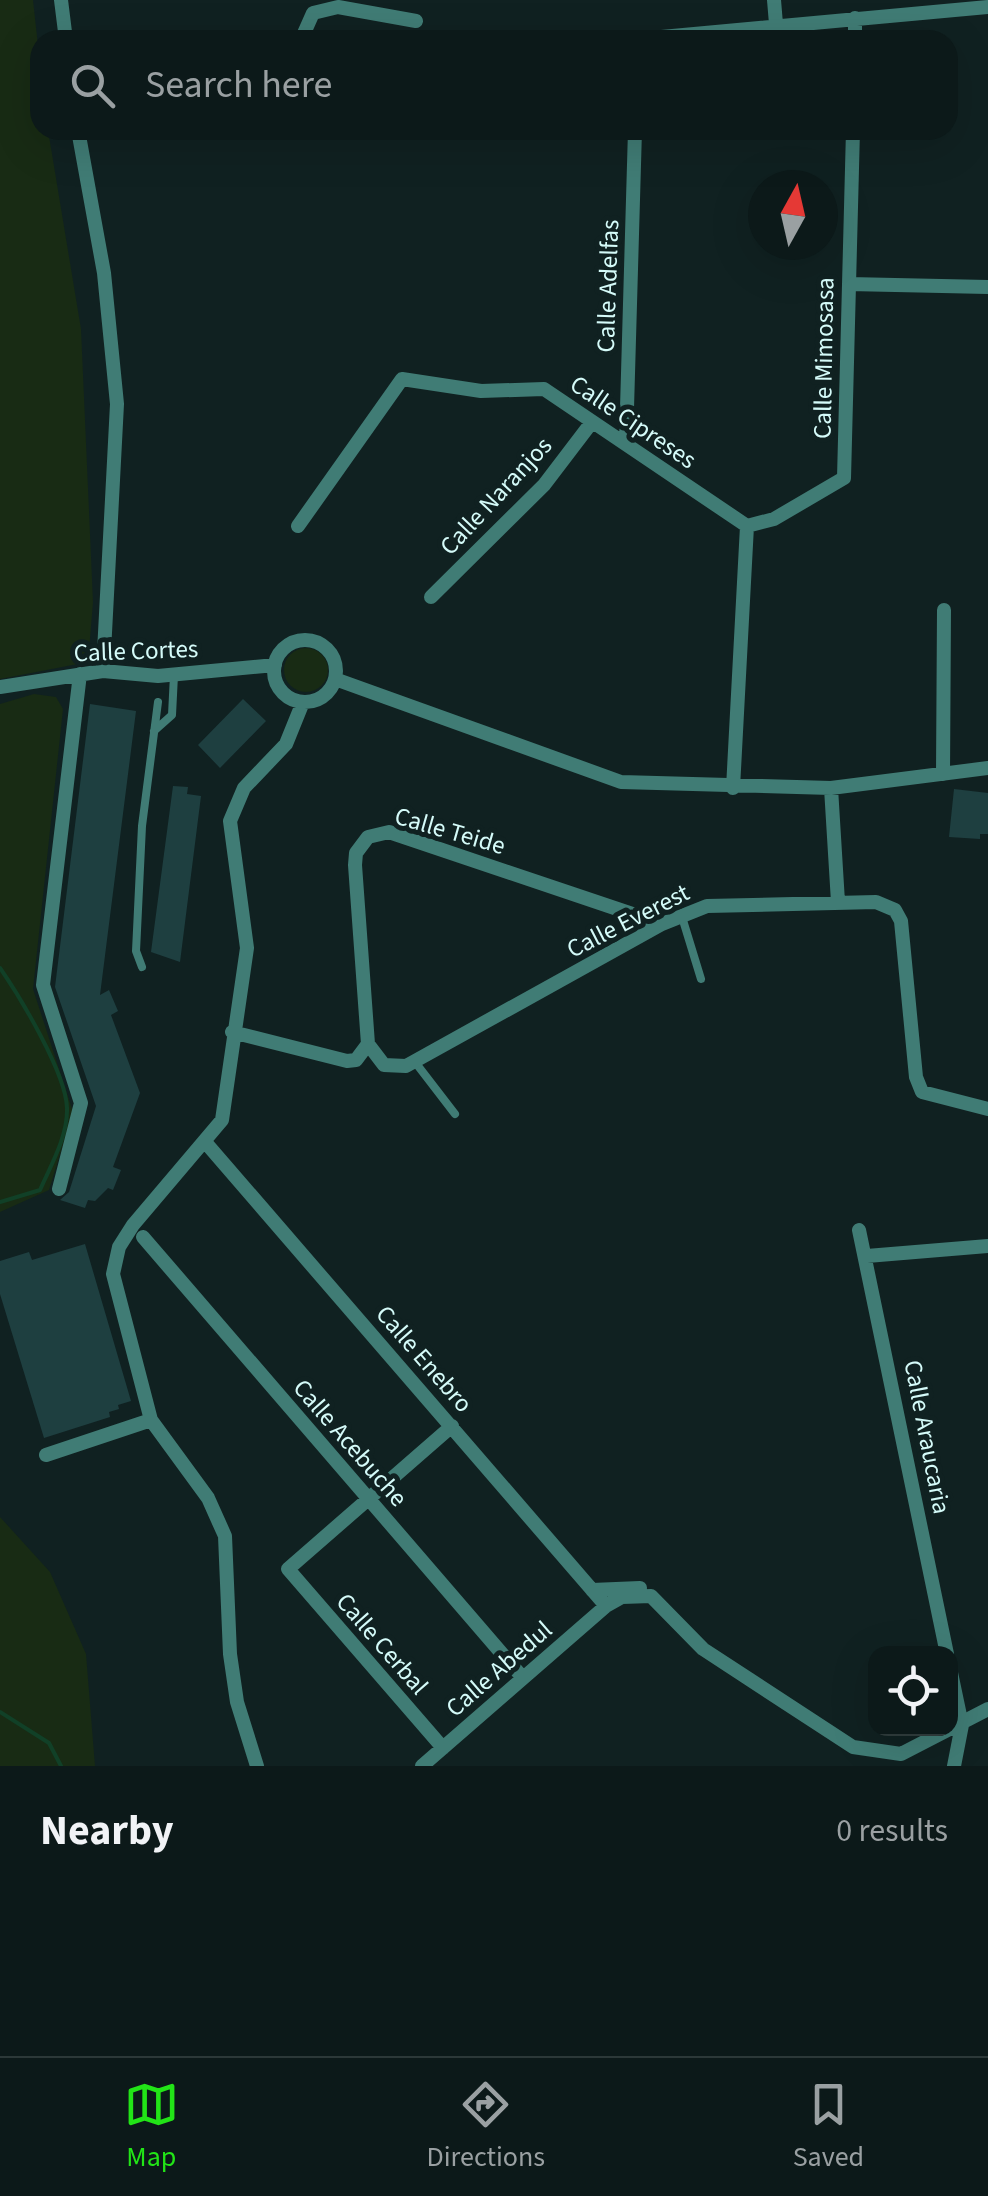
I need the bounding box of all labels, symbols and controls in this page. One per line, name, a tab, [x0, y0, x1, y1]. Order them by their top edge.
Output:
search box	[30, 30, 958, 140]
icon: search	[65, 58, 120, 113]
text: Search here	[145, 58, 332, 112]
north arrow	[748, 170, 838, 260]
street label: Calle Adelfas	[588, 219, 628, 353]
street label: Calle Mimosasa	[805, 277, 843, 439]
street label: Calle Cipreses	[563, 366, 703, 478]
street label: Calle Naranjos	[432, 429, 560, 563]
street label: Calle Cortes	[73, 631, 199, 671]
street label: Calle Teide	[390, 798, 510, 864]
street label: Calle Everest	[560, 874, 696, 967]
street label: Calle Enebro	[367, 1297, 481, 1421]
street label: Calle Araucaria	[894, 1357, 960, 1517]
street label: Calle Acebuche	[284, 1371, 416, 1515]
street label: Calle Cerbal	[327, 1585, 437, 1703]
street label: Calle Abedul	[438, 1613, 560, 1725]
map controls	[868, 1646, 958, 1736]
button: locate	[868, 1646, 958, 1736]
text: Nearby	[40, 1801, 174, 1861]
text: 0 results	[836, 1808, 948, 1854]
tab: Map	[124, 2077, 179, 2177]
tab: Directions	[427, 2077, 545, 2177]
tab: Saved	[793, 2077, 864, 2177]

